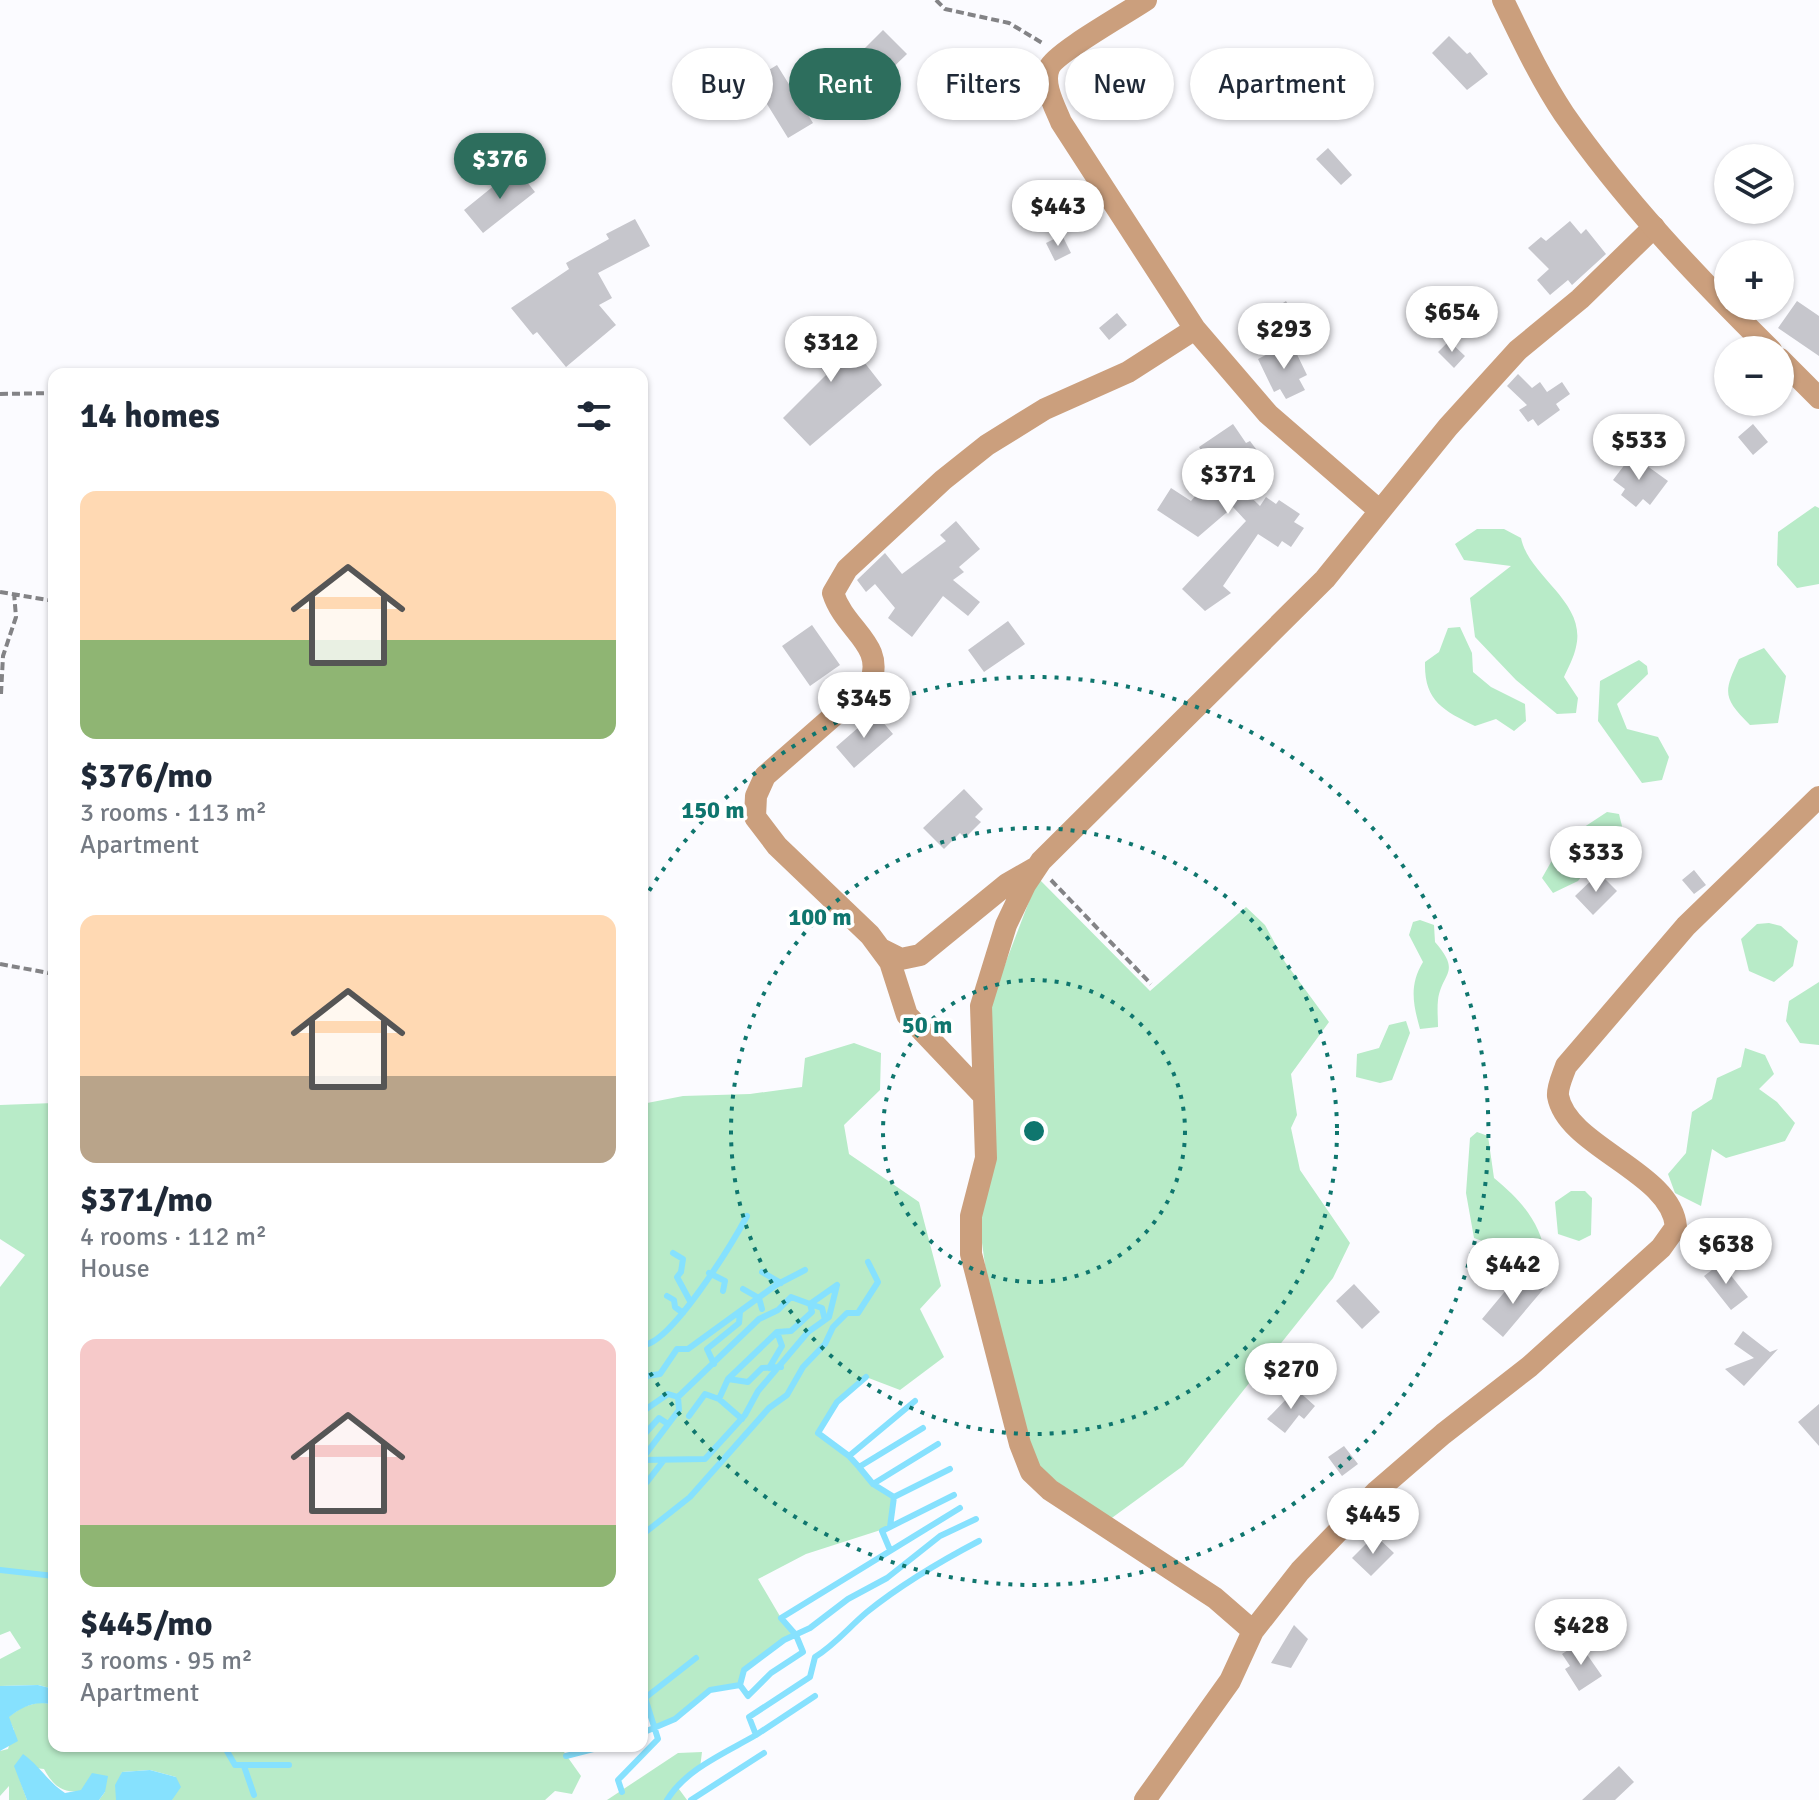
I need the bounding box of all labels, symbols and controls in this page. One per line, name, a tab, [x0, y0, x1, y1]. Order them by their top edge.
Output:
chip: Buy	[672, 48, 773, 120]
chip: Rent	[789, 48, 901, 120]
chip: Filters	[917, 48, 1049, 120]
chip: New	[1065, 48, 1174, 120]
chip: Apartment	[1190, 48, 1374, 120]
pin: $376	[453, 133, 547, 201]
text: $376	[472, 143, 528, 175]
map controls	[1714, 144, 1794, 416]
button: layers	[1714, 144, 1794, 224]
pin: $443	[1011, 180, 1105, 248]
text: $443	[1030, 190, 1086, 222]
button: +	[1714, 240, 1794, 320]
pin: $654	[1405, 286, 1499, 354]
text: $654	[1424, 296, 1480, 328]
pin: $293	[1237, 303, 1331, 371]
text: $293	[1256, 313, 1312, 345]
pin: $312	[784, 316, 878, 384]
text: $312	[803, 326, 859, 358]
button: −	[1714, 336, 1794, 416]
icon: filters	[572, 394, 616, 438]
text: 14 homes	[80, 395, 220, 437]
pin: $533	[1592, 414, 1686, 482]
text: $533	[1611, 424, 1667, 456]
pin: $371	[1181, 448, 1275, 516]
text: $371	[1200, 458, 1256, 490]
icon: home	[276, 543, 420, 687]
pin: $345	[817, 672, 911, 740]
text: $345	[836, 682, 892, 714]
text: $376/mo	[80, 755, 213, 797]
text: 150 m	[681, 795, 745, 825]
text: 3 rooms · 113 m²	[80, 797, 267, 829]
pin: $333	[1549, 826, 1643, 894]
text: Apartment	[80, 829, 199, 861]
text: $333	[1568, 836, 1624, 868]
text: 100 m	[788, 902, 852, 932]
icon: home	[276, 967, 420, 1111]
text: 50 m	[902, 1010, 952, 1040]
centre of rings	[1020, 1117, 1048, 1145]
text: $371/mo	[80, 1179, 213, 1221]
pin: $638	[1679, 1218, 1773, 1286]
text: 4 rooms · 112 m²	[80, 1221, 267, 1253]
text: $638	[1698, 1228, 1754, 1260]
pin: $442	[1466, 1238, 1560, 1306]
text: $442	[1485, 1248, 1541, 1280]
text: House	[80, 1253, 150, 1285]
pin: $270	[1244, 1343, 1338, 1411]
text: $270	[1263, 1353, 1319, 1385]
icon: home	[276, 1391, 420, 1535]
pin: $445	[1326, 1488, 1420, 1556]
text: $445	[1345, 1498, 1401, 1530]
pin: $428	[1534, 1599, 1628, 1667]
text: $445/mo	[80, 1603, 213, 1645]
text: $428	[1553, 1609, 1609, 1641]
text: 3 rooms · 95 m²	[80, 1645, 253, 1677]
text: Apartment	[80, 1677, 199, 1709]

